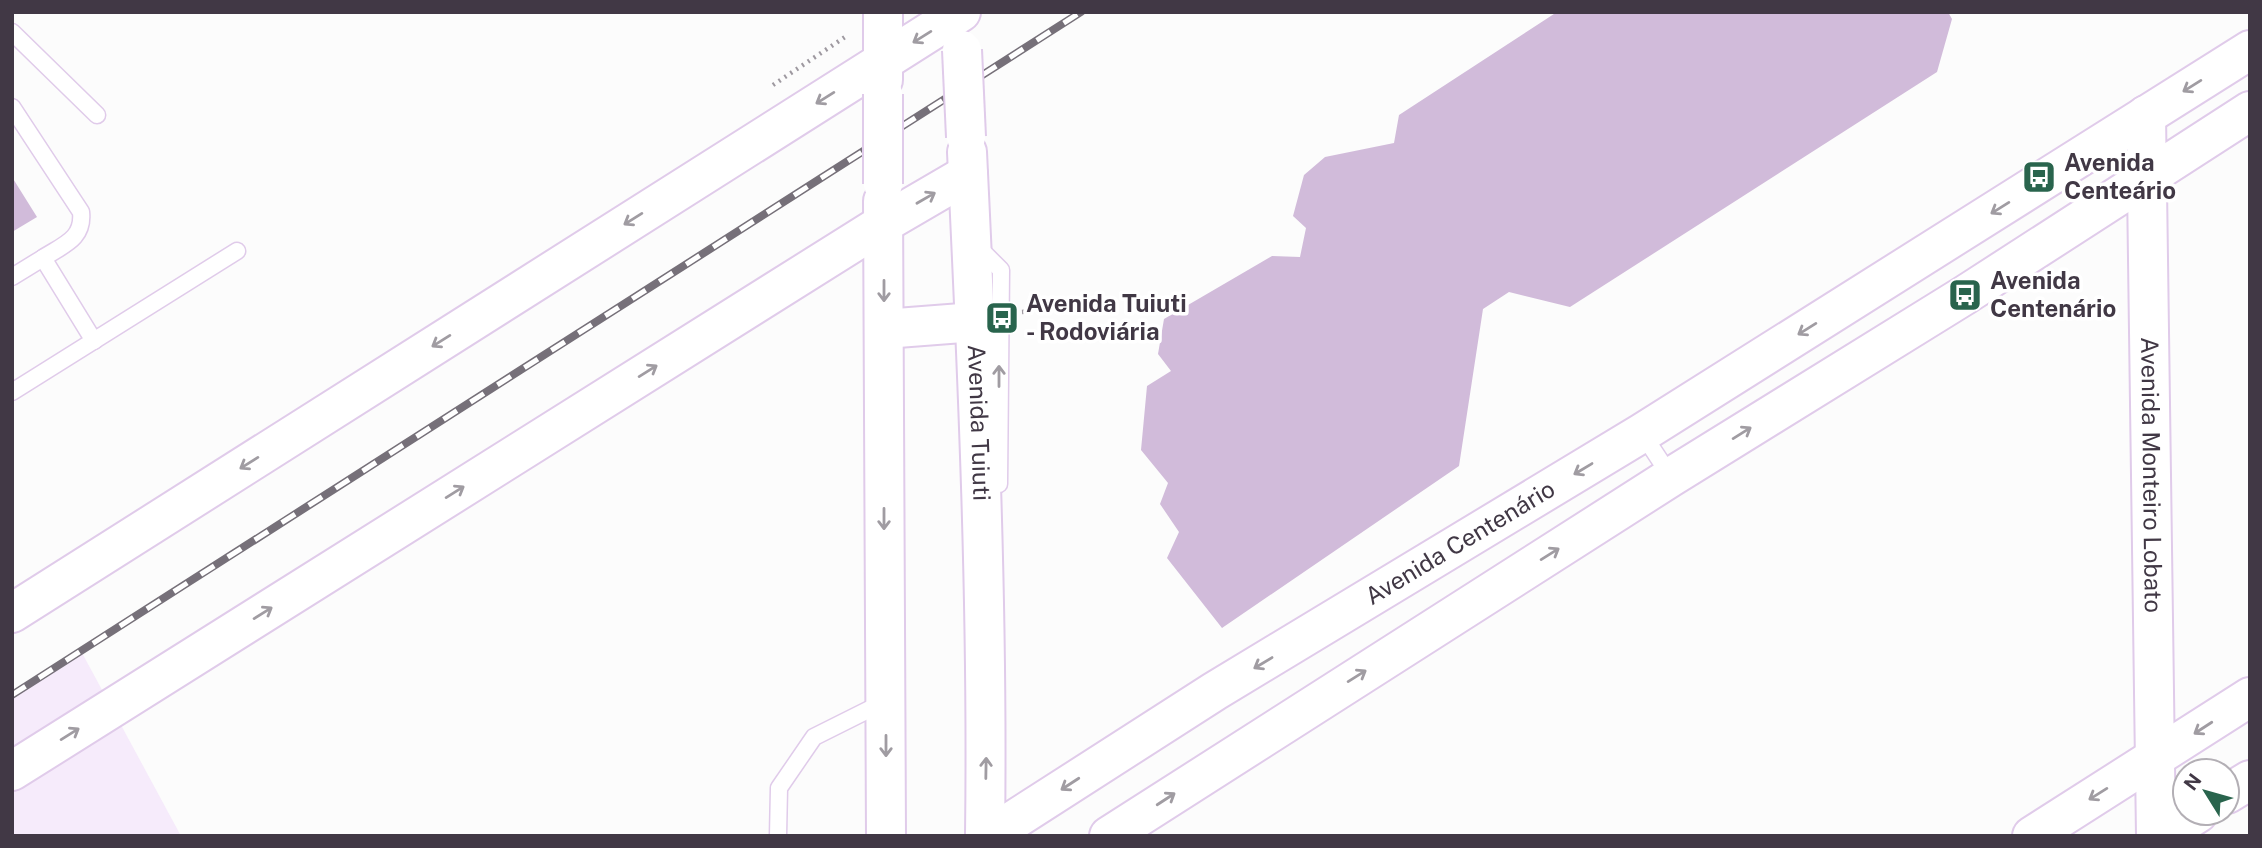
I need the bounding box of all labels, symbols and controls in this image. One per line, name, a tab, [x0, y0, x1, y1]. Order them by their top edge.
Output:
one-way arrow	[912, 30, 932, 44]
one-way arrow	[2182, 80, 2202, 94]
one-way arrow	[816, 91, 836, 105]
place label: Avenida Centeário	[2064, 148, 2176, 204]
bus stop icon: Avenida Centeário	[2020, 158, 2058, 196]
one-way arrow	[915, 191, 935, 205]
one-way arrow	[1990, 202, 2010, 216]
one-way arrow	[624, 213, 644, 227]
place label: Avenida Centenário	[1990, 266, 2116, 322]
bus stop icon: Avenida Centenário	[1946, 276, 1984, 314]
one-way arrow	[877, 279, 891, 302]
place label: Avenida Tuiuti - Rodoviária	[1026, 289, 1187, 345]
bus stop icon: Avenida Tuiuti - Rodoviária	[983, 299, 1021, 337]
one-way arrow	[1798, 323, 1818, 337]
one-way arrow	[432, 334, 451, 348]
street label: Avenida Monteiro Lobato	[2136, 337, 2168, 613]
street label: Avenida Tuiuti	[963, 344, 996, 501]
one-way arrow	[637, 364, 657, 378]
one-way arrow	[992, 365, 1006, 388]
one-way arrow	[1732, 426, 1752, 440]
one-way arrow	[240, 455, 259, 470]
one-way arrow	[1574, 462, 1594, 476]
street label: Avenida Centenário	[1360, 474, 1560, 610]
one-way arrow	[445, 485, 465, 499]
one-way arrow	[877, 507, 891, 530]
one-way arrow	[1539, 547, 1559, 561]
one-way arrow	[252, 606, 272, 620]
one-way arrow	[1254, 657, 1274, 671]
one-way arrow	[1347, 668, 1367, 682]
one-way arrow	[2193, 721, 2213, 735]
one-way arrow	[60, 727, 79, 742]
one-way arrow	[879, 734, 893, 757]
one-way arrow	[979, 756, 993, 779]
north arrow	[2171, 757, 2241, 827]
text: N	[2179, 769, 2206, 794]
one-way arrow	[1061, 777, 1081, 791]
one-way arrow	[2088, 788, 2108, 802]
one-way arrow	[1156, 791, 1175, 806]

